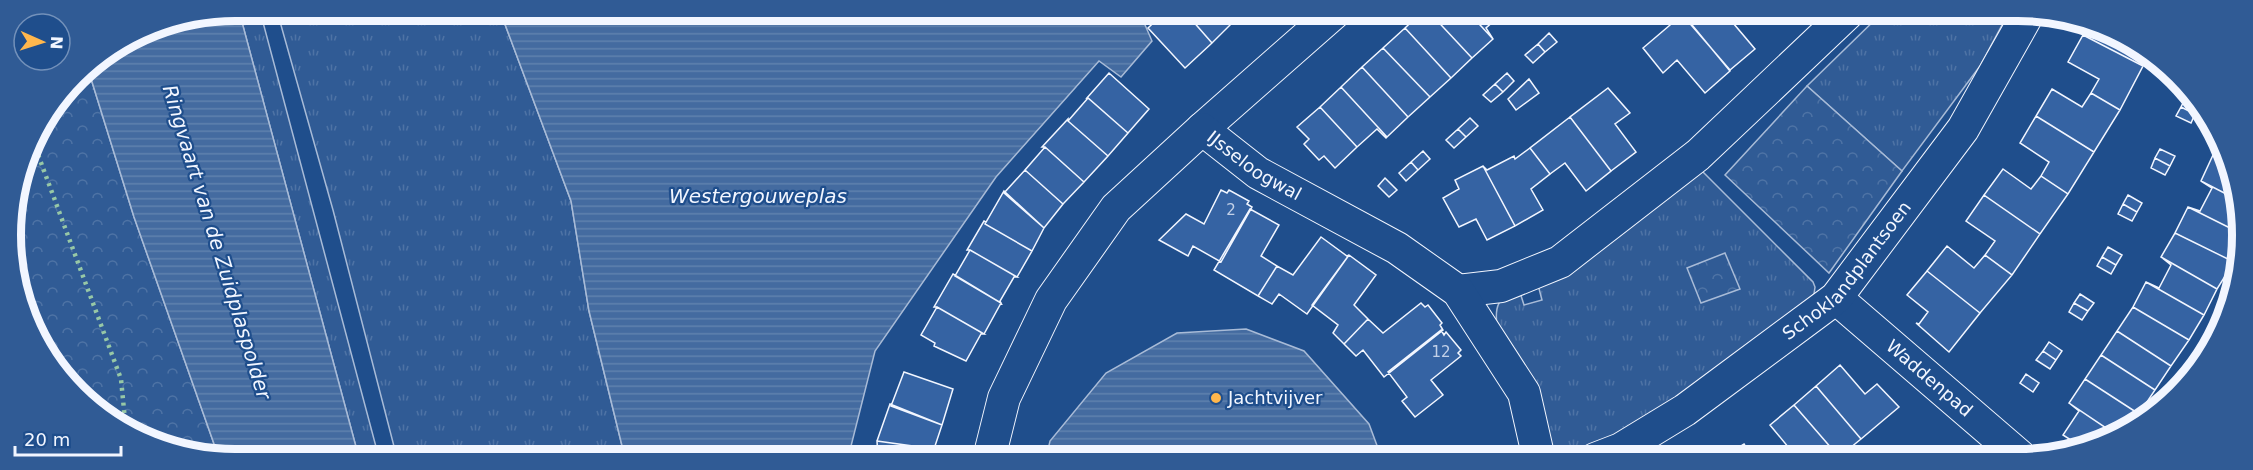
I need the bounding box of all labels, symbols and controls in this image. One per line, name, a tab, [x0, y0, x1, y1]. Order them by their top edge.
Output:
north arrow	[12, 12, 72, 72]
text: N	[47, 36, 66, 50]
water label: Ringvaart van de Zuidplaspolder	[158, 82, 277, 404]
street label: IJsseloogwal	[1203, 126, 1305, 204]
water label: Westergouweplas	[669, 184, 847, 208]
street label: Schoklandplantsoen	[1778, 197, 1915, 344]
house number: 2	[1226, 201, 1236, 219]
street label: Waddenpad	[1882, 335, 1977, 421]
house number: 12	[1431, 343, 1451, 361]
place label: Jachtvijver	[1227, 387, 1323, 408]
marker: Jachtvijver	[1209, 391, 1223, 405]
scale bar	[15, 419, 122, 457]
text: 20 m	[24, 429, 70, 450]

